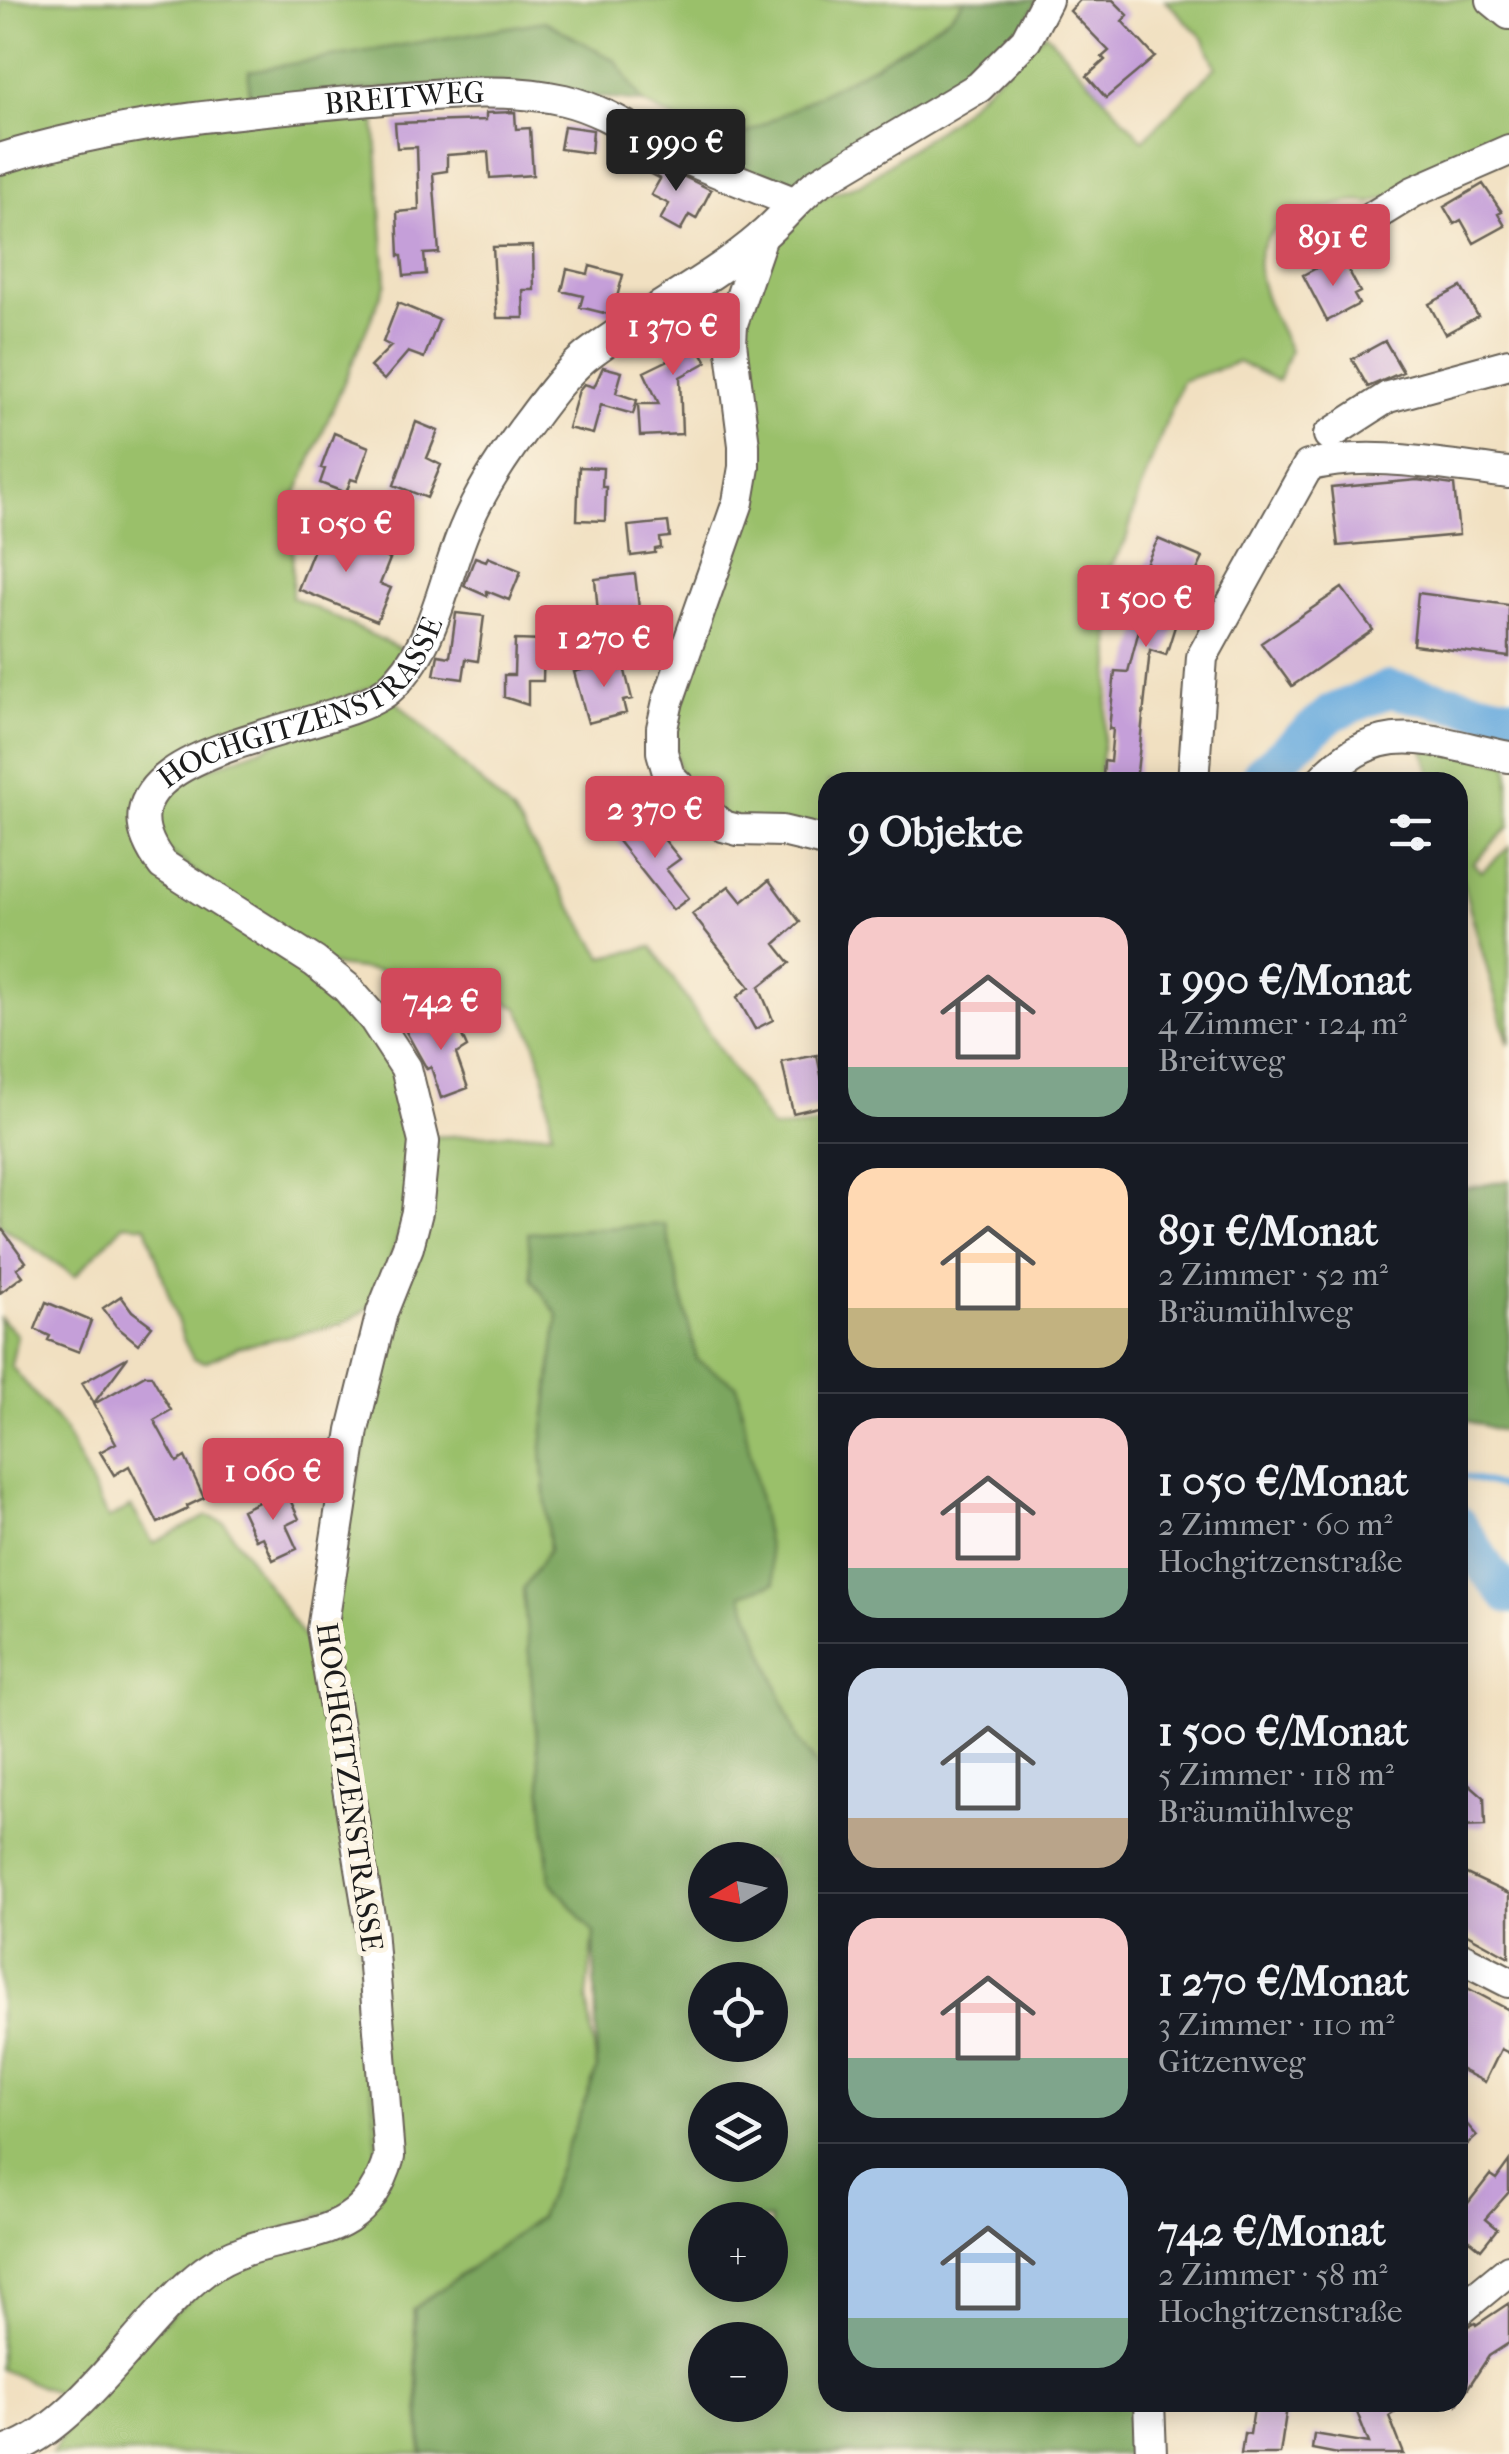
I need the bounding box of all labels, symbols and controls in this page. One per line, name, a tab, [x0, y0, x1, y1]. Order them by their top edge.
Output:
street label: BREITWEG	[323, 75, 485, 122]
pin: 1 990 €	[584, 109, 768, 194]
text: 1 990 €	[628, 123, 724, 160]
pin: 891 €	[1263, 204, 1403, 289]
text: 891 €	[1298, 218, 1368, 255]
pin: 1 370 €	[581, 293, 765, 378]
text: 1 370 €	[628, 307, 718, 344]
pin: 1 050 €	[254, 490, 438, 575]
text: 1 050 €	[299, 504, 393, 541]
pin: 1 500 €	[1054, 565, 1238, 650]
text: 1 500 €	[1099, 579, 1193, 616]
pin: 1 270 €	[512, 605, 696, 690]
street label: HOCHGITZENSTRASSE	[151, 612, 450, 795]
text: 1 270 €	[557, 619, 651, 656]
pin: 2 370 €	[563, 776, 747, 861]
text: 2 370 €	[607, 790, 703, 827]
icon: filters	[1383, 805, 1438, 860]
text: 9 Objekte	[848, 808, 1023, 857]
text: 1 990 €/Monat	[1158, 956, 1411, 1005]
icon: home	[928, 957, 1048, 1077]
pin: 742 €	[371, 968, 511, 1053]
text: 742 €	[403, 982, 479, 1019]
text: 4 Zimmer · 124 m²	[1158, 1005, 1407, 1042]
text: Breitweg	[1158, 1042, 1285, 1079]
text: 891 €/Monat	[1158, 1207, 1378, 1256]
icon: home	[928, 1208, 1048, 1328]
text: 2 Zimmer · 52 m²	[1158, 1256, 1388, 1293]
text: Bräumühlweg	[1158, 1293, 1352, 1330]
pin: 1 060 €	[181, 1438, 365, 1523]
text: 1 060 €	[225, 1452, 321, 1489]
text: 1 050 €/Monat	[1158, 1457, 1408, 1506]
icon: home	[928, 1458, 1048, 1578]
text: 2 Zimmer · 60 m²	[1158, 1506, 1393, 1543]
text: Hochgitzenstraße	[1158, 1543, 1403, 1580]
street label: HOCHGITZENSTRASSE	[309, 1620, 389, 1954]
text: 1 500 €/Monat	[1158, 1707, 1408, 1756]
icon: home	[928, 1708, 1048, 1828]
text: 5 Zimmer · 118 m²	[1158, 1756, 1394, 1793]
text: Bräumühlweg	[1158, 1793, 1352, 1830]
north arrow	[688, 1842, 788, 1942]
map controls	[688, 1842, 788, 2422]
text: 1 270 €/Monat	[1158, 1957, 1409, 2006]
icon: home	[928, 1958, 1048, 2078]
button: locate	[688, 1962, 788, 2062]
text: 3 Zimmer · 110 m²	[1158, 2006, 1395, 2043]
text: Gitzenweg	[1158, 2043, 1305, 2080]
button: layers	[688, 2082, 788, 2182]
button: +	[688, 2202, 788, 2302]
text: 742 €/Monat	[1158, 2207, 1385, 2256]
icon: home	[928, 2208, 1048, 2328]
text: 2 Zimmer · 58 m²	[1158, 2256, 1388, 2293]
text: Hochgitzenstraße	[1158, 2293, 1403, 2330]
button: −	[688, 2322, 788, 2422]

